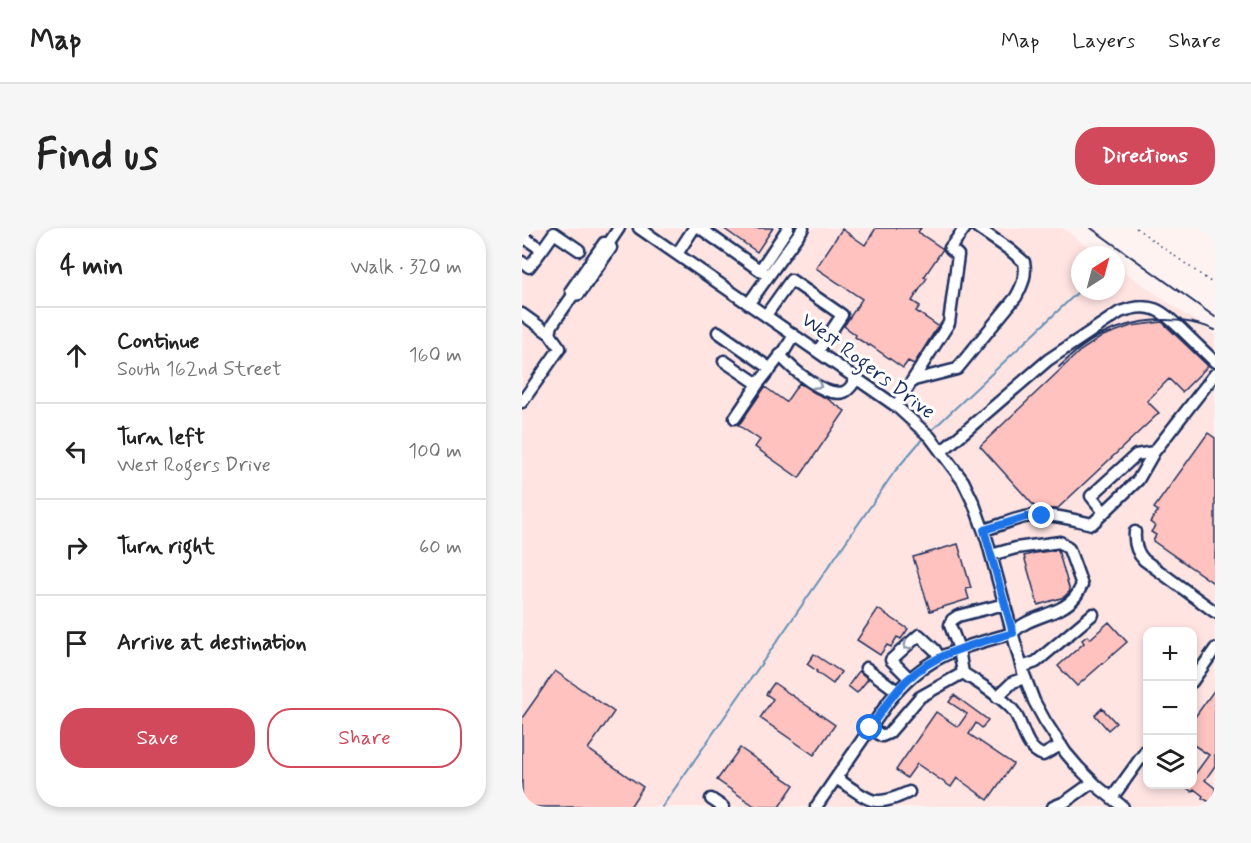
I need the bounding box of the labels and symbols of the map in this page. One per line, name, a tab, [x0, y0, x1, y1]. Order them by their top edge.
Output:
north arrow	[1071, 246, 1125, 300]
street label: West Rogers Drive	[794, 306, 941, 427]
one-way arrow	[812, 377, 822, 389]
route end	[1028, 502, 1054, 528]
one-way arrow	[903, 639, 914, 650]
route start	[856, 714, 882, 740]

